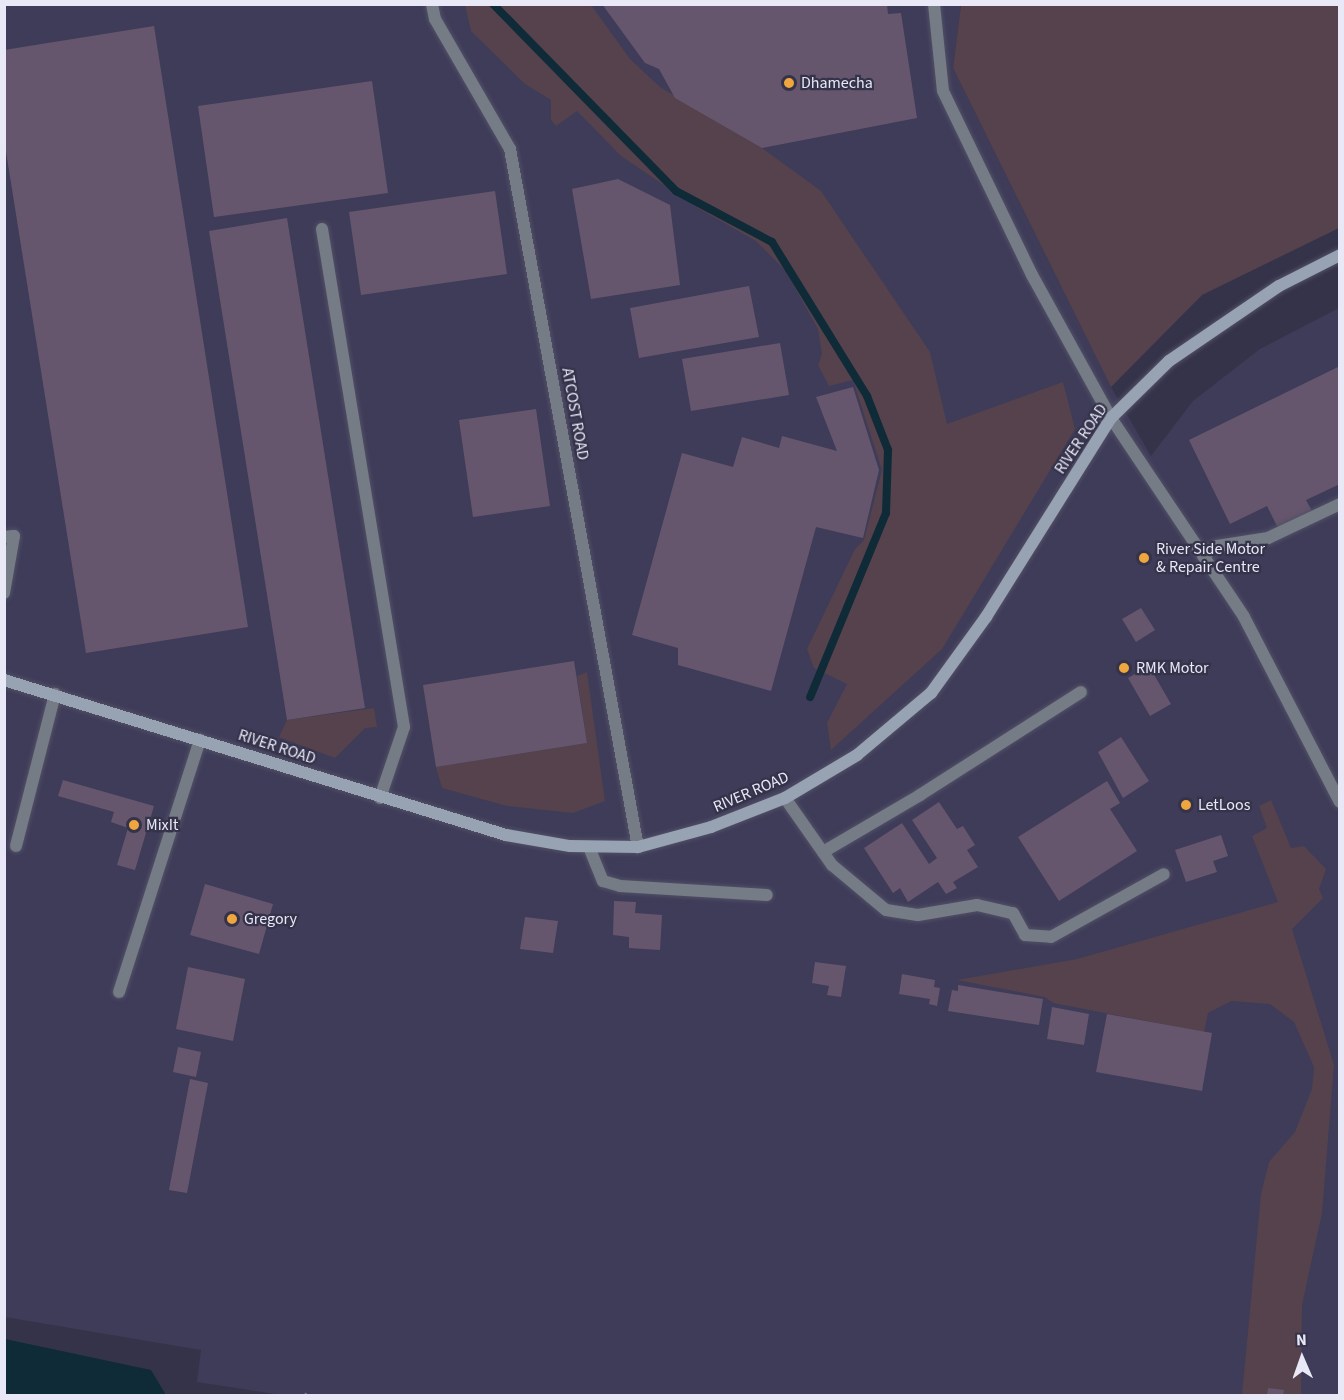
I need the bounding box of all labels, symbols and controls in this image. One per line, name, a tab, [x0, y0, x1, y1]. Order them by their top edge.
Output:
place label: Dhamecha	[801, 73, 873, 93]
marker: Dhamecha	[782, 76, 796, 90]
street label: ATCOST ROAD	[557, 366, 593, 462]
street label: RIVER ROAD	[1051, 400, 1111, 478]
place label: River Side Motor & Repair Centre	[1156, 539, 1265, 577]
marker: River Side Motor & Repair Centre	[1137, 551, 1151, 565]
place label: RMK Motor	[1136, 658, 1209, 678]
marker: RMK Motor	[1117, 661, 1131, 675]
street label: RIVER ROAD	[236, 725, 318, 769]
street label: RIVER ROAD	[710, 767, 792, 817]
place label: LetLoos	[1198, 795, 1250, 815]
marker: LetLoos	[1179, 798, 1193, 812]
place label: MixIt	[146, 815, 178, 835]
marker: MixIt	[127, 818, 141, 832]
place label: Gregory	[244, 909, 297, 929]
marker: Gregory	[225, 912, 239, 926]
north arrow	[1272, 1328, 1332, 1388]
text: N	[1296, 1329, 1307, 1351]

